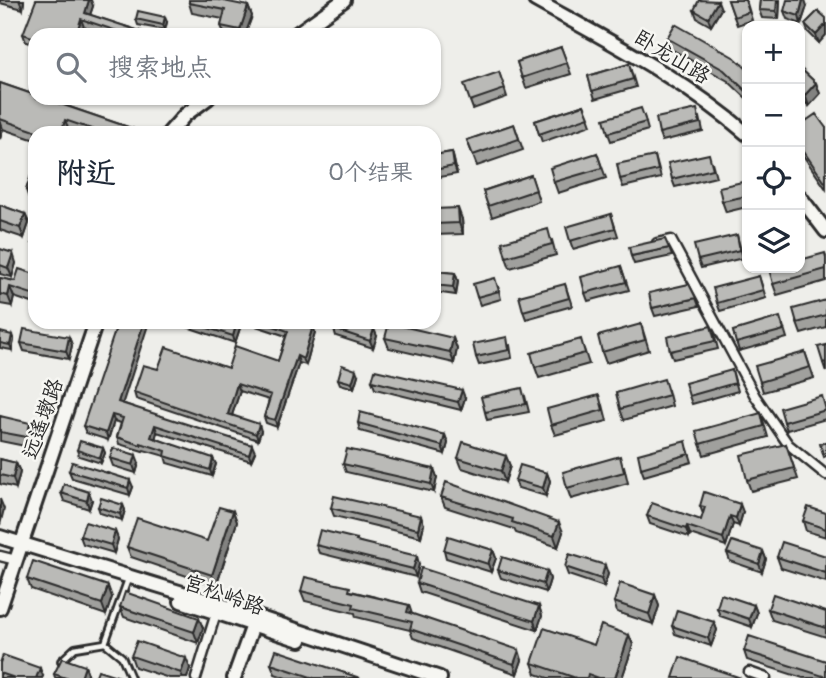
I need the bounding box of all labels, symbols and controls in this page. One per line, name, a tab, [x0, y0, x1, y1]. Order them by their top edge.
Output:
map controls	[742, 21, 805, 273]
button: +	[742, 21, 805, 84]
street label: 卧龙山路	[629, 24, 715, 90]
search box	[28, 28, 441, 105]
icon: search	[52, 48, 90, 86]
text: 搜索地点	[108, 52, 212, 84]
button: −	[742, 84, 805, 147]
button: locate	[742, 147, 805, 210]
text: 附近	[56, 155, 116, 192]
text: 0个结果	[328, 158, 413, 187]
button: layers	[742, 210, 805, 273]
street label: 远遥墩路	[17, 375, 69, 463]
street label: 宫松岭路	[180, 569, 268, 621]

